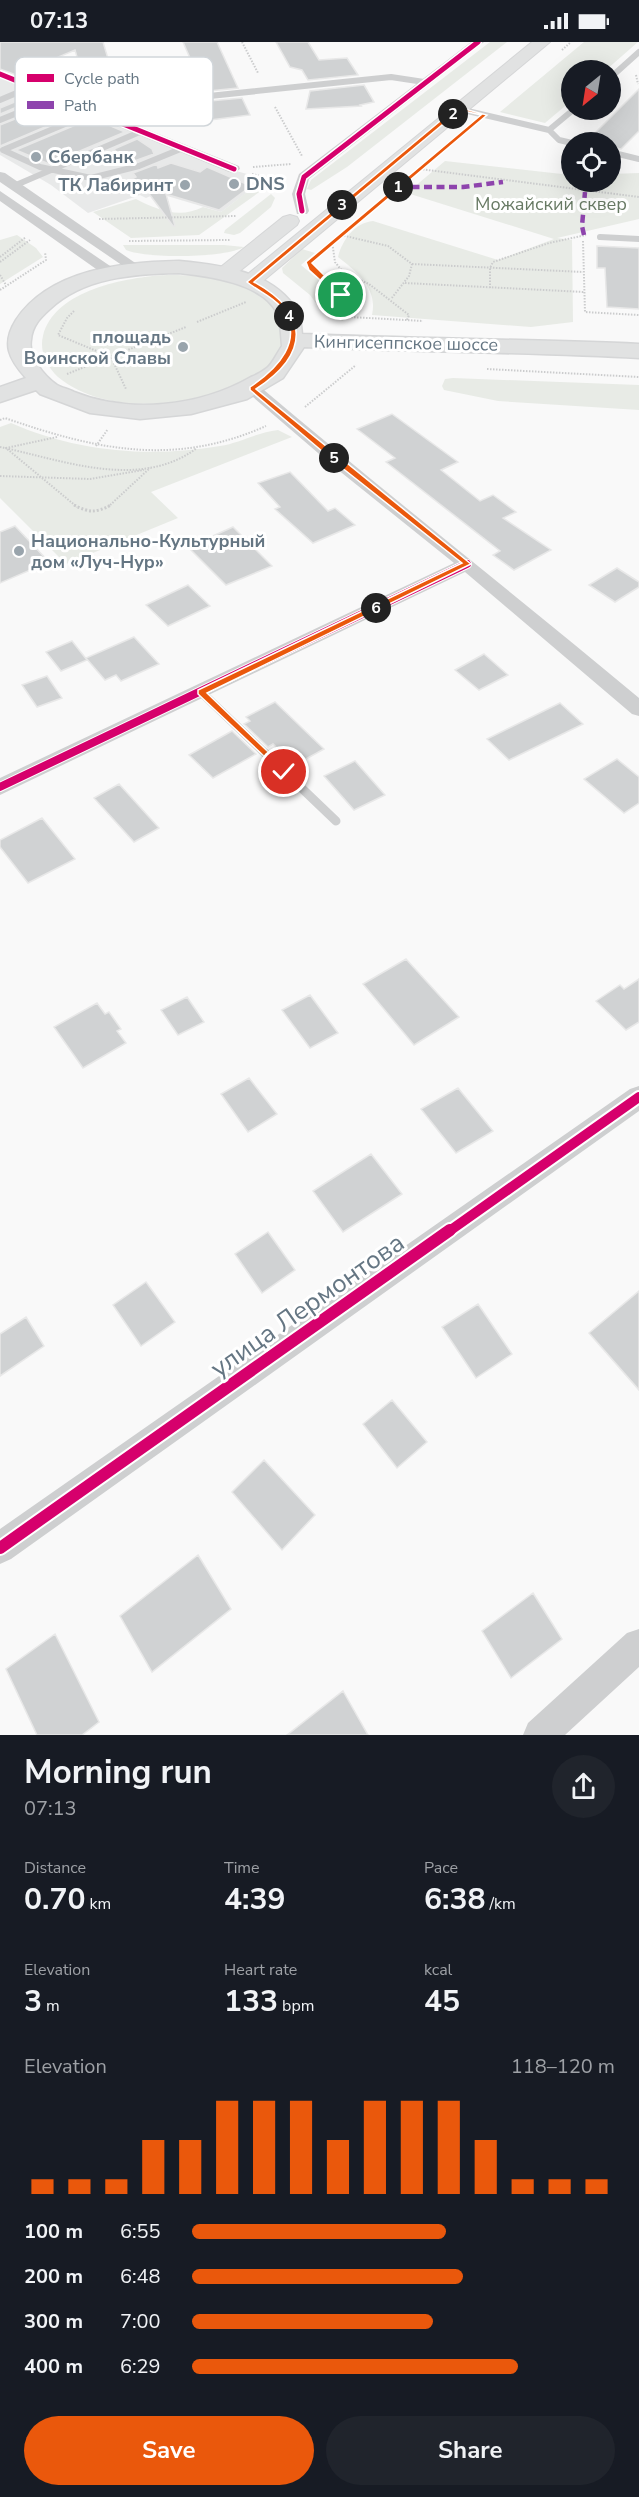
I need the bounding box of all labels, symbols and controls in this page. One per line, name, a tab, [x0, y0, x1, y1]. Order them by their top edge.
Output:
text: 07:13	[30, 6, 88, 36]
legend	[15, 57, 213, 126]
north arrow	[561, 60, 621, 120]
map controls	[561, 60, 621, 192]
text: Cycle path	[64, 68, 140, 90]
text: Path	[64, 95, 97, 117]
pin: 2	[438, 99, 468, 129]
text: 2	[448, 103, 458, 125]
button: locate	[561, 132, 621, 192]
place label: Сбербанк	[48, 145, 135, 169]
marker: Сбербанк	[29, 150, 43, 164]
place label: DNS	[246, 172, 285, 196]
pin: 1	[383, 172, 413, 202]
place label: ТК Лабиринт	[58, 173, 173, 197]
text: 1	[393, 176, 403, 198]
marker: DNS	[227, 177, 241, 191]
marker: ТК Лабиринт	[178, 178, 192, 192]
pin: 3	[327, 190, 357, 220]
park label: Можайский сквер	[475, 192, 627, 216]
text: 3	[337, 194, 347, 216]
pin	[315, 269, 366, 320]
icon: arrive	[324, 278, 357, 311]
pin: 4	[274, 301, 304, 331]
text: 4	[284, 305, 294, 327]
place label: площадь Воинской Славы	[24, 325, 171, 370]
street label: Кингисеппское шоссе	[314, 329, 498, 357]
marker: площадь Воинской Славы	[176, 340, 190, 354]
pin: 5	[319, 443, 349, 473]
text: 5	[329, 447, 339, 469]
place label: Национально-Культурный дом «Луч-Нур»	[31, 529, 265, 574]
marker: Национально-Культурный дом «Луч-Нур»	[12, 544, 26, 558]
pin: 6	[361, 593, 391, 623]
text: 6	[371, 597, 381, 619]
pin	[258, 746, 309, 797]
icon: check	[267, 755, 300, 788]
street label: улица Лермонтова	[203, 1225, 411, 1386]
text: Morning run	[24, 1750, 212, 1795]
button: share	[552, 1755, 615, 1818]
text: 07:13	[24, 1795, 77, 1822]
text: Distance	[24, 1857, 86, 1879]
text: Time	[224, 1857, 260, 1879]
text: Pace	[424, 1857, 458, 1879]
text: 0.70	[24, 1879, 85, 1920]
text: 4:39	[224, 1879, 285, 1920]
text: 6:38	[424, 1879, 485, 1920]
text: km	[85, 1893, 111, 1915]
text: /km	[485, 1893, 516, 1915]
text: Elevation	[24, 1959, 90, 1981]
text: Heart rate	[224, 1959, 297, 1981]
text: kcal	[424, 1959, 452, 1981]
text: 3	[24, 1981, 42, 2022]
text: 133	[224, 1981, 278, 2022]
text: 45	[424, 1981, 460, 2022]
text: m	[42, 1995, 60, 2017]
text: bpm	[278, 1995, 314, 2017]
text: Elevation	[24, 2053, 107, 2080]
text: 118–120 m	[511, 2053, 615, 2080]
text: 100 m	[24, 2218, 83, 2245]
text: 6:55	[120, 2218, 161, 2245]
text: 200 m	[24, 2263, 83, 2290]
text: 6:48	[120, 2263, 161, 2290]
text: 300 m	[24, 2308, 83, 2335]
text: 7:00	[120, 2308, 161, 2335]
text: 400 m	[24, 2353, 83, 2380]
text: 6:29	[120, 2353, 161, 2380]
button: Save	[24, 2416, 314, 2485]
button: Share	[326, 2416, 615, 2485]

